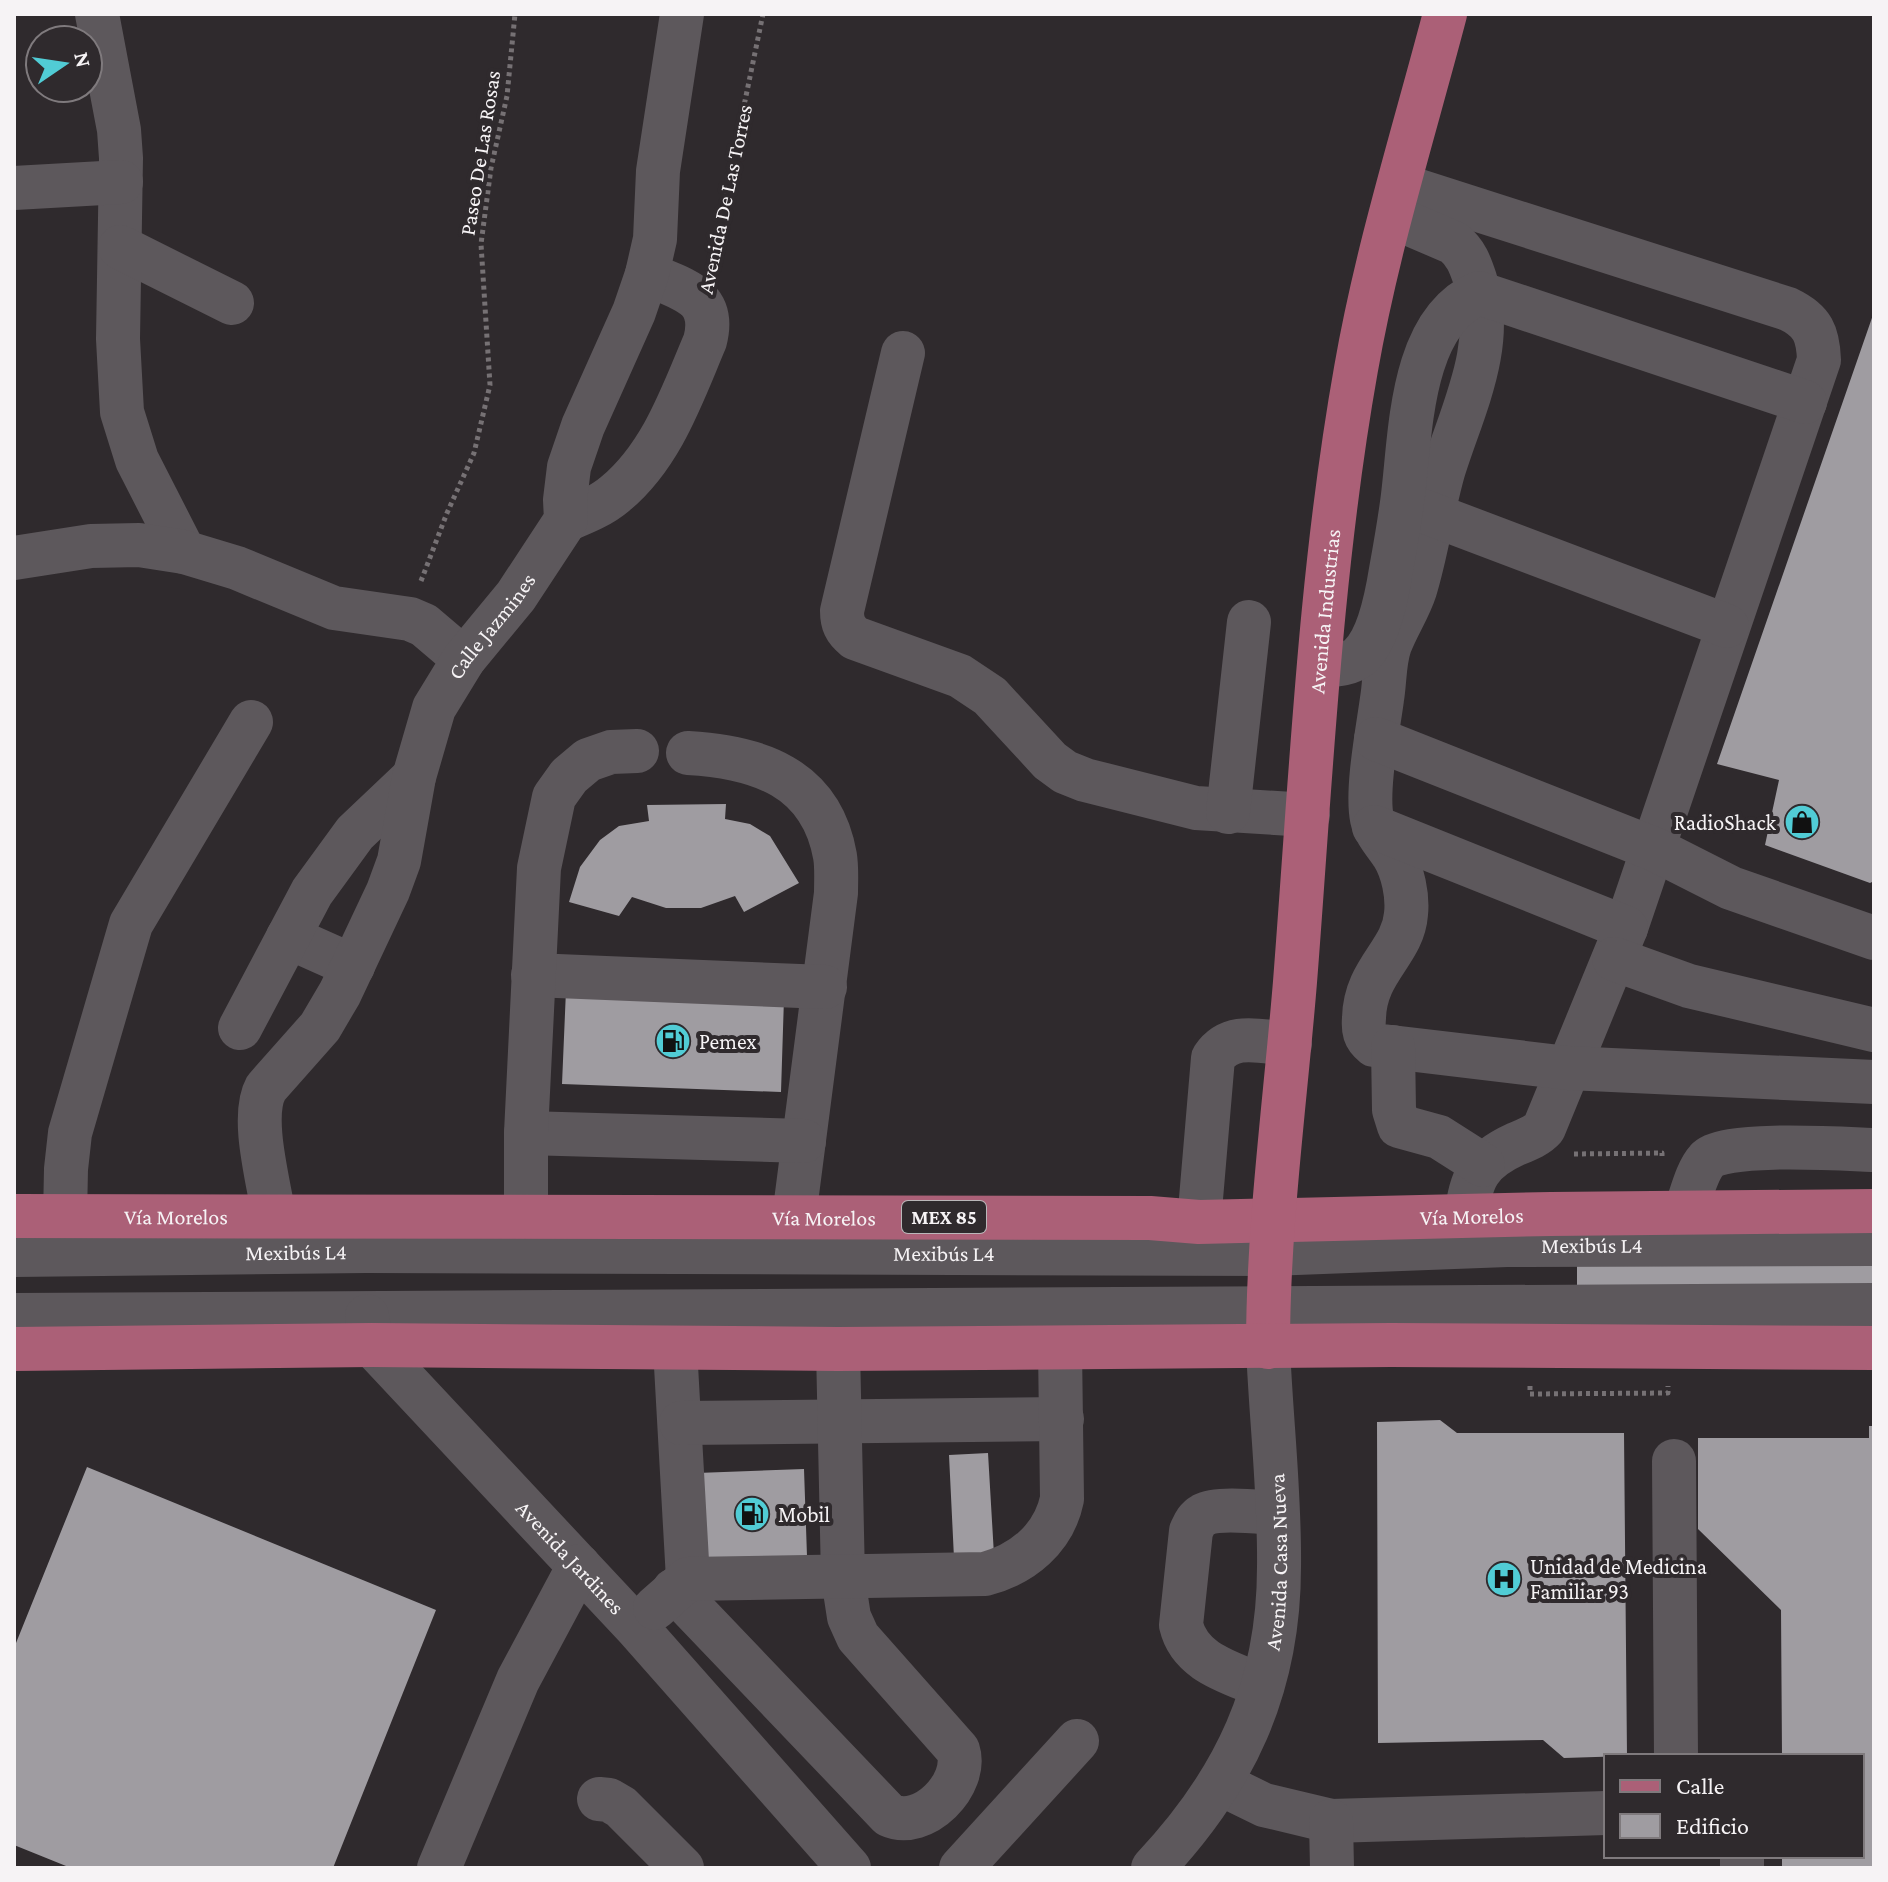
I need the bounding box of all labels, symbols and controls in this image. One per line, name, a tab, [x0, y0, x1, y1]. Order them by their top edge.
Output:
north arrow	[24, 24, 104, 104]
text: N	[69, 49, 97, 70]
street label: Paseo De Las Rosas	[455, 69, 505, 237]
street label: Avenida De Las Torres	[693, 102, 757, 296]
street label: Avenida Industrias	[1304, 528, 1345, 695]
street label: Calle Jazmines	[442, 568, 540, 684]
shop icon: RadioShack	[1783, 803, 1821, 841]
place label: RadioShack	[1674, 810, 1776, 835]
fuel station icon: Pemex	[654, 1022, 692, 1060]
place label: Pemex	[699, 1029, 757, 1054]
road number: MEX 85	[902, 1201, 986, 1233]
street label: Vía Morelos	[1420, 1202, 1524, 1229]
street label: Vía Morelos	[124, 1204, 228, 1229]
street label: Vía Morelos	[772, 1205, 876, 1230]
street label: Mexibús L4	[1541, 1232, 1643, 1257]
street label: Mexibús L4	[245, 1239, 347, 1265]
street label: Mexibús L4	[893, 1240, 995, 1266]
street label: Avenida Casa Nueva	[1259, 1473, 1292, 1652]
street label: Avenida Jardines	[511, 1495, 630, 1619]
fuel station icon: Mobil	[733, 1495, 771, 1533]
place label: Mobil	[778, 1502, 830, 1527]
place label: Unidad de Medicina Familiar 93	[1530, 1554, 1707, 1604]
hospital icon: Unidad de Medicina Familiar 93	[1485, 1560, 1523, 1598]
legend	[1604, 1754, 1864, 1858]
text: Calle	[1676, 1772, 1724, 1799]
text: Edificio	[1676, 1812, 1749, 1839]

